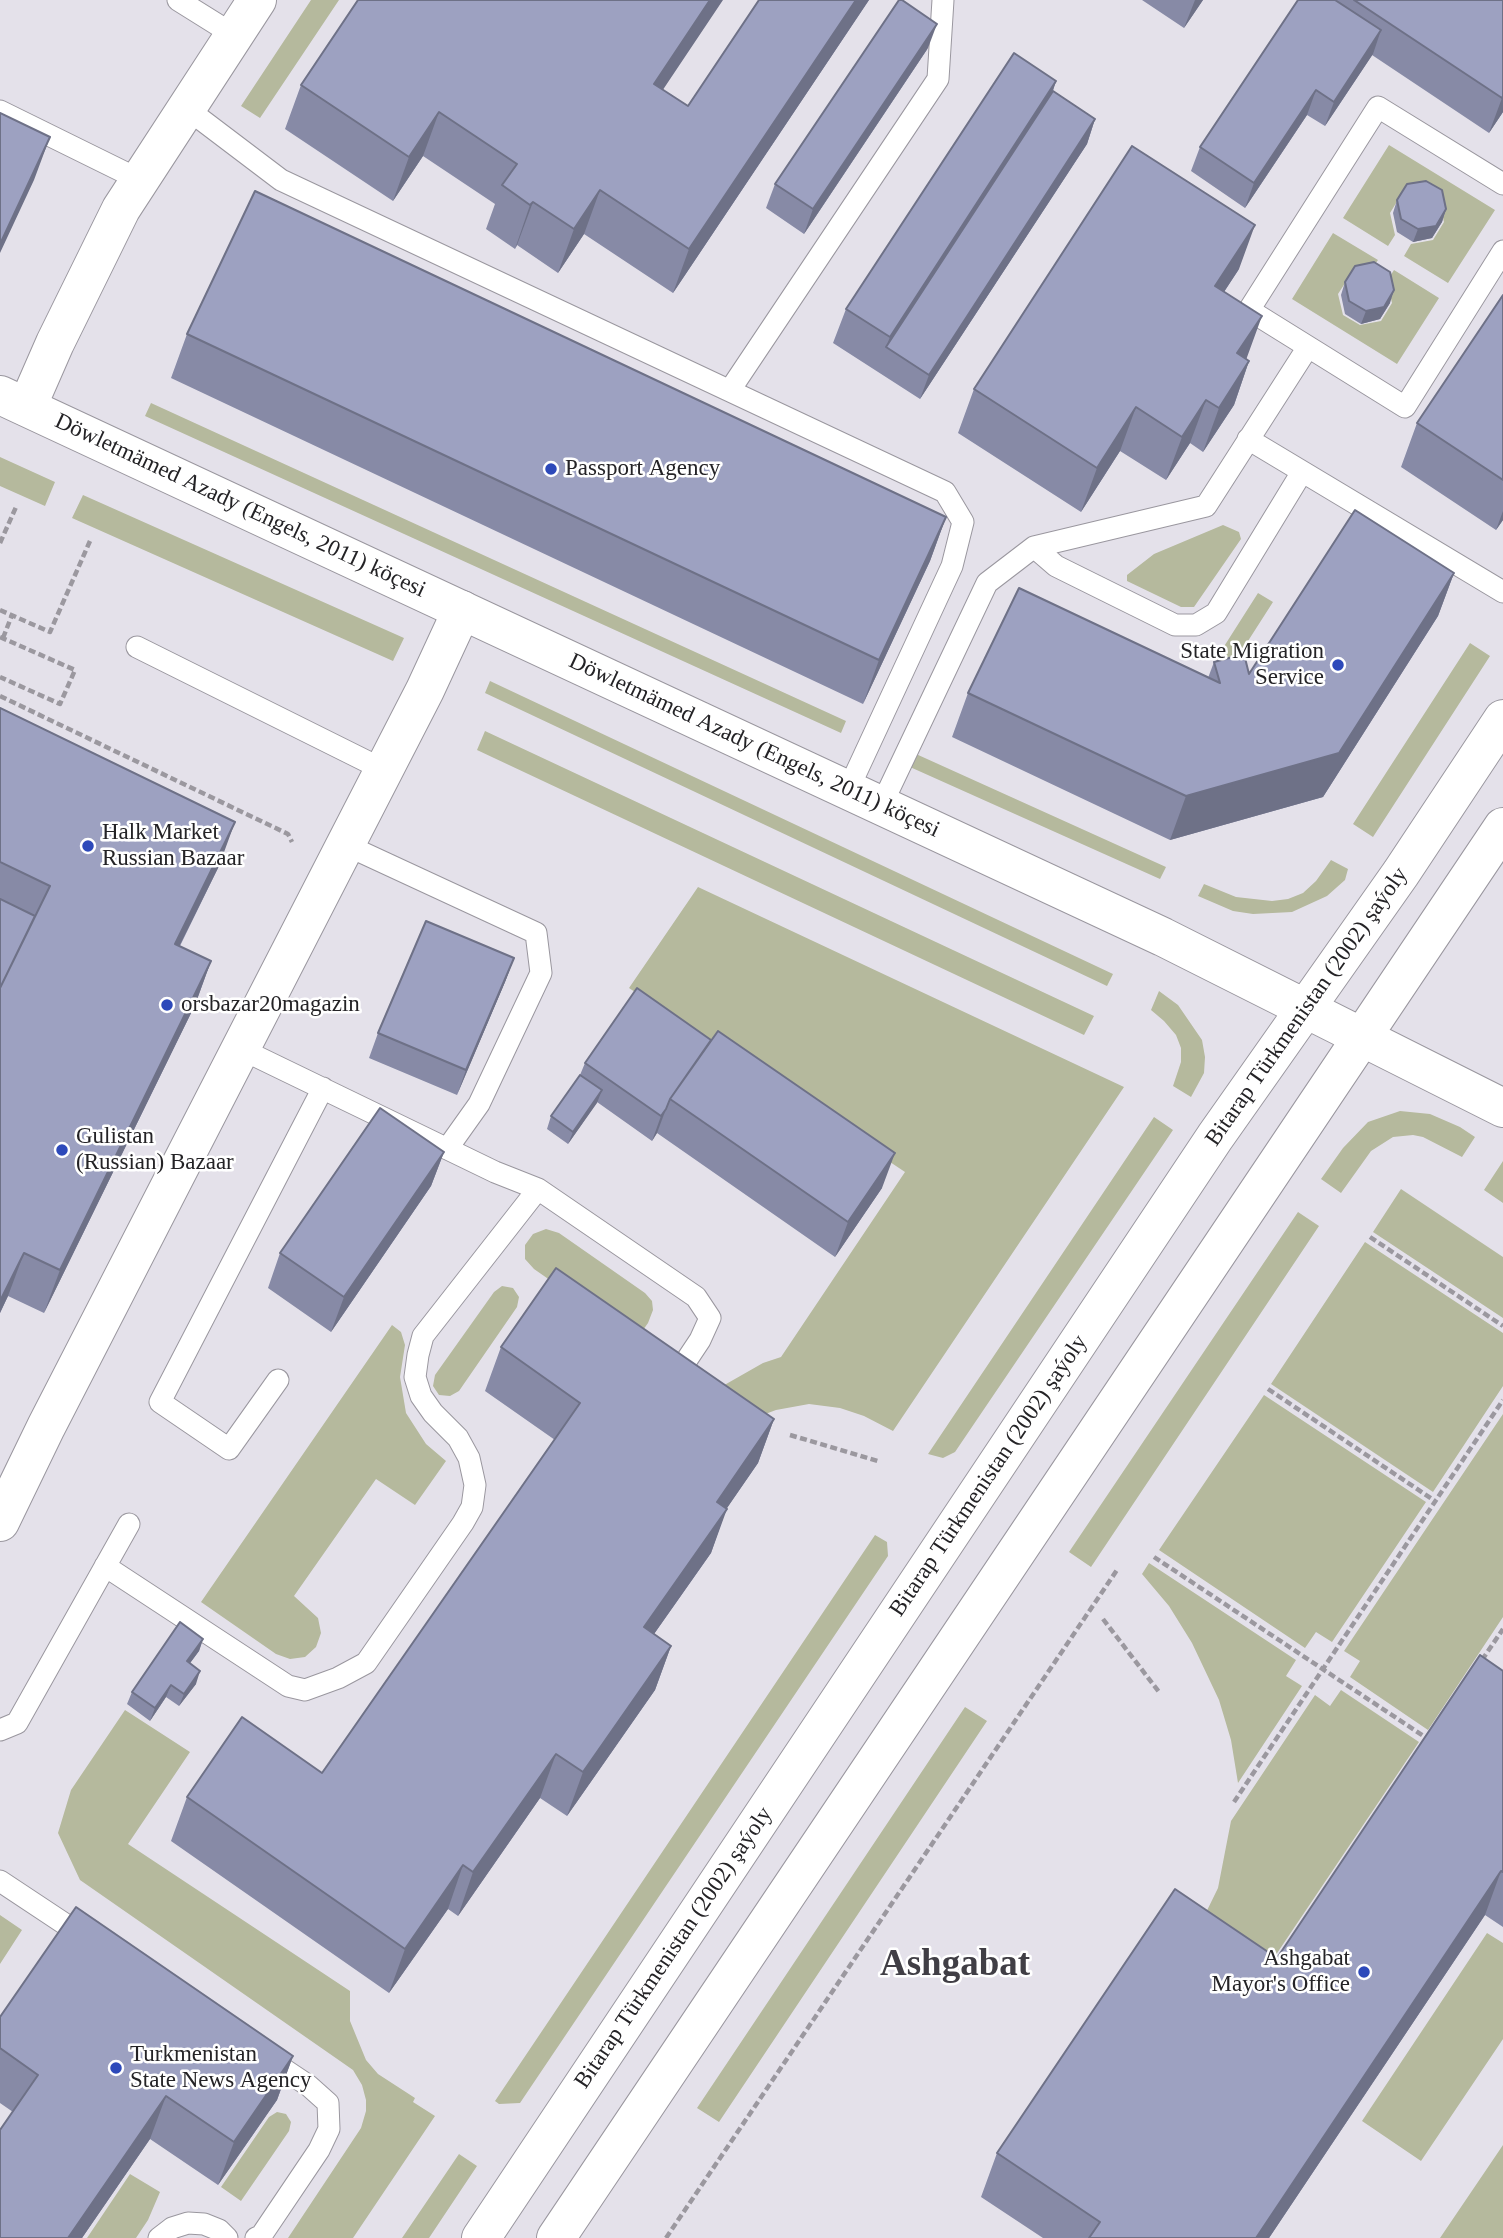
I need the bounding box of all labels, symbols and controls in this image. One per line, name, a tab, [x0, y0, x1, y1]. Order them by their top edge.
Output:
street label: Döwletmämed Azady (Engels, 2011) köçesi	[50, 408, 430, 604]
place label: Passport Agency	[565, 455, 720, 483]
marker: Passport Agency	[543, 461, 559, 477]
place label: State Migration Service	[1180, 638, 1324, 692]
street label: Döwletmämed Azady (Engels, 2011) köçesi	[564, 648, 944, 844]
marker: State Migration Service	[1330, 657, 1346, 673]
place label: Halk Market Russian Bazaar	[102, 819, 244, 873]
marker: Halk Market Russian Bazaar	[80, 838, 96, 854]
street label: Bitarap Türkmenistan (2002) şaýoly	[1200, 862, 1414, 1152]
place label: orsbazar20magazin	[181, 991, 360, 1019]
marker: orsbazar20magazin	[159, 997, 175, 1013]
place label: Gulistan (Russian) Bazaar	[76, 1123, 234, 1177]
marker: Gulistan (Russian) Bazaar	[54, 1142, 70, 1158]
street label: Bitarap Türkmenistan (2002) şaýoly	[884, 1330, 1094, 1622]
street label: Bitarap Türkmenistan (2002) şaýoly	[569, 1802, 779, 2094]
district label: Ashgabat	[880, 1943, 1030, 1987]
place label: Ashgabat Mayor's Office	[1212, 1945, 1350, 1999]
marker: Ashgabat Mayor's Office	[1356, 1964, 1372, 1980]
place label: Turkmenistan State News Agency	[130, 2041, 311, 2095]
marker: Turkmenistan State News Agency	[108, 2060, 124, 2076]

